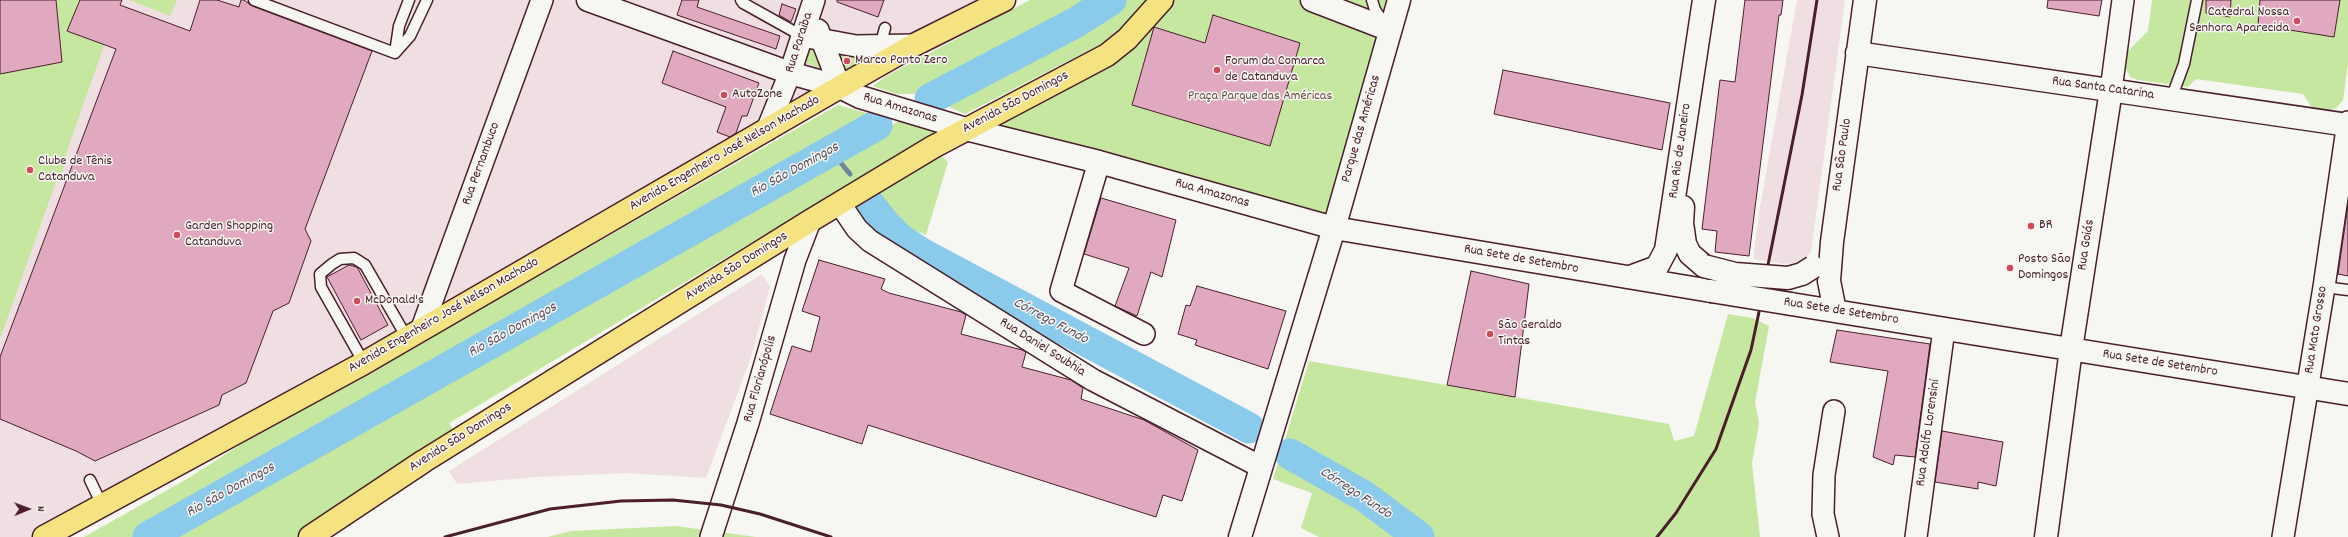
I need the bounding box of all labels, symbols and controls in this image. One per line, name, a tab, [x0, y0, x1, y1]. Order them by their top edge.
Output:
place label: Catedral Nossa Senhora Aparecida	[2189, 5, 2289, 38]
street label: Rua Paraiba	[782, 11, 818, 75]
marker: Catedral Nossa Senhora Aparecida	[2292, 16, 2302, 26]
place label: Marco Ponto Zero	[855, 53, 947, 69]
place label: Forum da Comarca de Catanduva	[1225, 54, 1325, 86]
marker: Marco Ponto Zero	[842, 56, 852, 66]
marker: Forum da Comarca de Catanduva	[1212, 65, 1222, 75]
street label: Avenida São Domingos	[960, 68, 1072, 138]
street label: Parque das Américas	[1339, 73, 1385, 185]
street label: Rua Santa Catarina	[2051, 74, 2155, 104]
place label: AutoZone	[732, 87, 782, 103]
park label: Praça Parque das Américas	[1188, 89, 1332, 105]
marker: AutoZone	[719, 90, 729, 100]
street label: Rua Amazonas	[861, 90, 939, 128]
street label: Avenida Engenheiro José Nelson Machado	[627, 92, 823, 216]
street label: Rua Rio de Janeiro	[1666, 102, 1696, 200]
street label: Rua São Paulo	[1830, 117, 1856, 193]
street label: Rua Pernambuco	[459, 120, 505, 208]
water label: Rio São Domingos	[748, 139, 842, 203]
place label: Clube de Tênis Catanduva	[38, 154, 112, 186]
marker: Clube de Tênis Catanduva	[25, 165, 35, 175]
street label: Rua Amazonas	[1173, 175, 1251, 213]
place label: BR	[2039, 218, 2052, 234]
street label: Rua Goiás	[2075, 218, 2099, 272]
place label: Garden Shopping Catanduva	[185, 219, 273, 252]
marker: BR	[2026, 221, 2036, 231]
street label: Avenida São Domingos	[683, 229, 791, 305]
marker: Garden Shopping Catanduva	[172, 230, 182, 240]
street label: Rua Sete de Setembro	[1462, 242, 1580, 278]
place label: Posto São Domingos	[2018, 252, 2070, 284]
street label: Avenida Engenheiro José Nelson Machado	[346, 254, 542, 378]
marker: Posto São Domingos	[2005, 263, 2015, 273]
street label: Rua Mato Grosso	[2302, 285, 2332, 375]
place label: McDonald's	[365, 293, 424, 309]
water label: Córrego Fundo	[1009, 295, 1091, 349]
street label: Rua Sete de Setembro	[1782, 295, 1900, 329]
marker: McDonald's	[352, 296, 362, 306]
water label: Rio São Domingos	[466, 299, 560, 363]
street label: Rua Daniel Soubhia	[996, 315, 1088, 381]
place label: São Geraldo Tintas	[1498, 318, 1562, 350]
marker: São Geraldo Tintas	[1485, 329, 1495, 339]
street label: Rua Florianópolis	[741, 333, 781, 425]
street label: Rua Sete de Setembro	[2101, 347, 2219, 381]
street label: Rua Adolfo Lorensini	[1913, 378, 1945, 488]
street label: Avenida São Domingos	[407, 400, 515, 476]
water label: Rio São Domingos	[184, 459, 278, 523]
water label: Córrego Fundo	[1316, 464, 1394, 524]
north arrow	[8, 489, 48, 529]
text: N	[32, 506, 48, 512]

